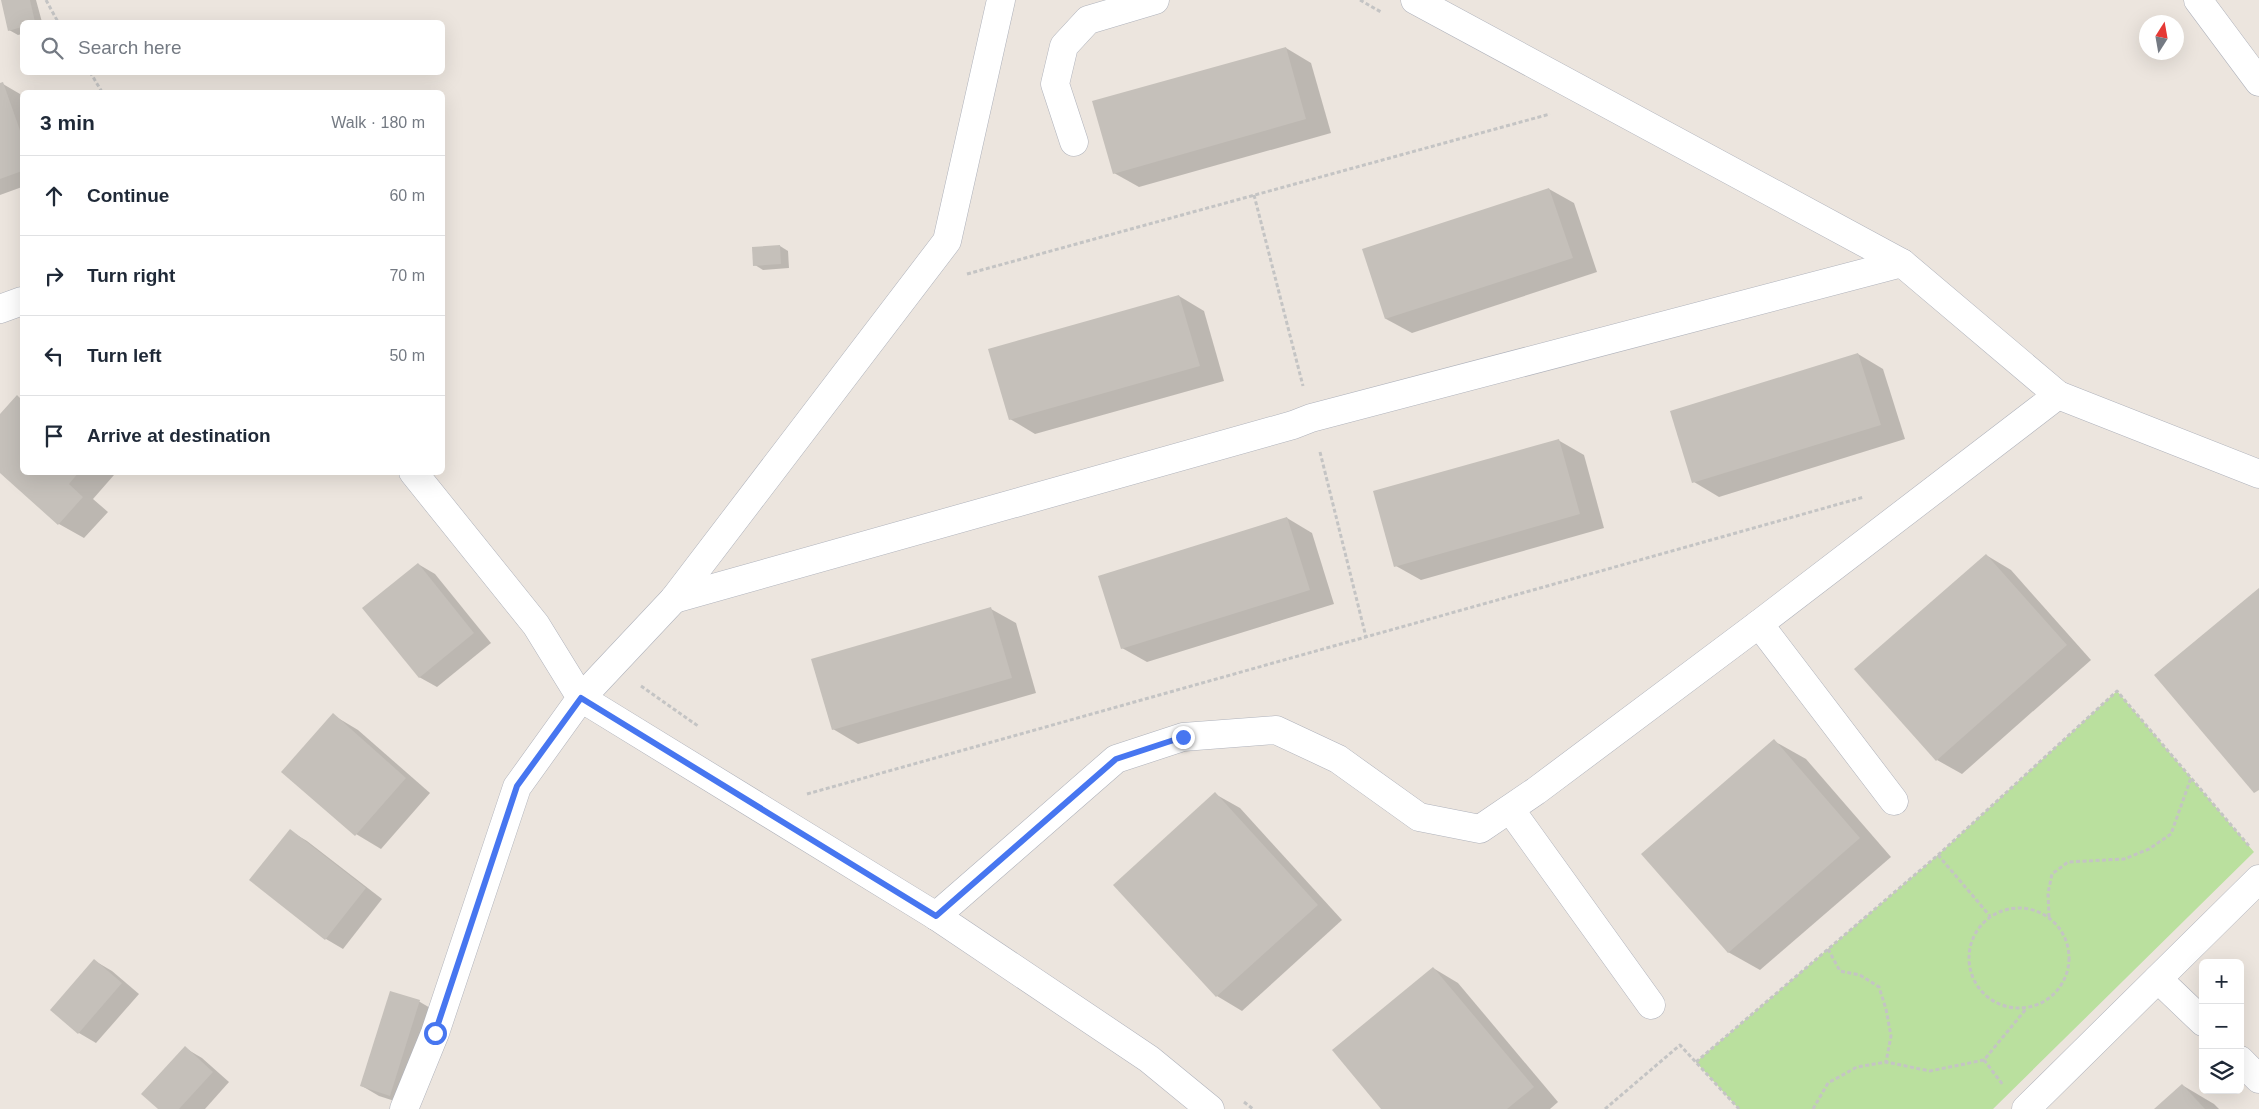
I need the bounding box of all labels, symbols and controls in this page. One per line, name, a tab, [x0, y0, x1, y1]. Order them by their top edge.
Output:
north arrow	[2139, 15, 2184, 60]
search box	[20, 20, 445, 75]
icon: search	[38, 34, 66, 62]
text: Search here	[78, 37, 182, 58]
text: 3 min	[40, 111, 95, 134]
text: Walk · 180 m	[331, 114, 425, 131]
icon: ahead	[40, 182, 68, 210]
text: Continue	[87, 185, 169, 206]
text: 60 m	[389, 187, 425, 204]
icon: right	[40, 262, 68, 290]
text: Turn right	[87, 265, 175, 286]
text: 70 m	[389, 267, 425, 284]
icon: left	[40, 342, 68, 370]
text: Turn left	[87, 345, 162, 366]
text: 50 m	[389, 347, 425, 364]
icon: arrive	[40, 422, 68, 450]
text: Arrive at destination	[87, 425, 271, 446]
route end	[1172, 726, 1195, 749]
map controls	[2199, 959, 2244, 1094]
button: +	[2199, 959, 2244, 1004]
button: −	[2199, 1004, 2244, 1049]
route start	[424, 1022, 447, 1045]
button: layers	[2199, 1049, 2244, 1094]

